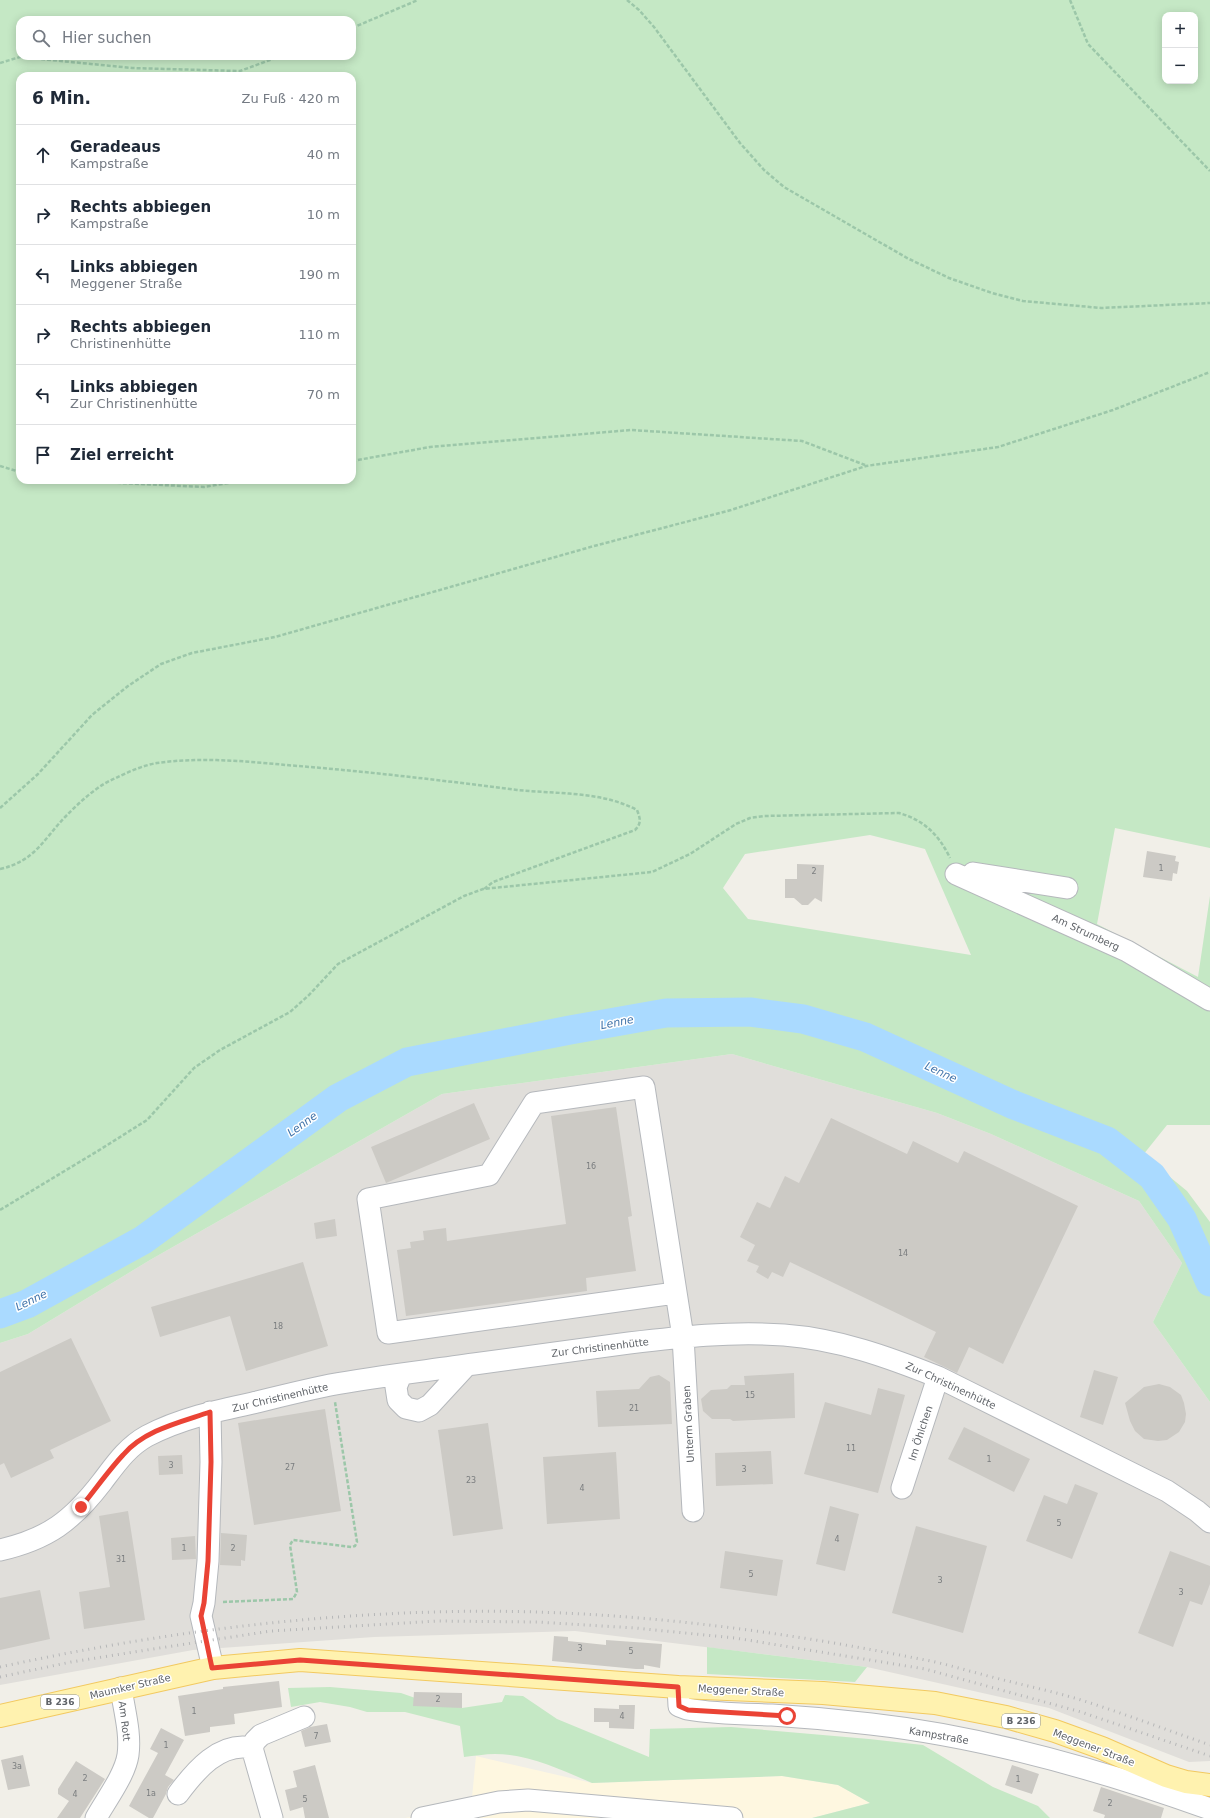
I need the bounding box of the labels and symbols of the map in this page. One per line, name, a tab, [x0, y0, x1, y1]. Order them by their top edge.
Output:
house number: 1	[1158, 864, 1164, 873]
house number: 2	[811, 867, 817, 876]
street label: Am Strumberg	[1050, 912, 1121, 953]
water label: Lenne	[599, 1013, 635, 1032]
water label: Lenne	[923, 1059, 959, 1086]
water label: Lenne	[285, 1109, 320, 1140]
house number: 16	[586, 1162, 596, 1171]
house number: 14	[898, 1249, 908, 1258]
water label: Lenne	[13, 1287, 49, 1314]
house number: 18	[273, 1322, 283, 1331]
street label: Zur Christinenhütte	[551, 1336, 649, 1359]
street label: Zur Christinenhütte	[904, 1360, 998, 1411]
street label: Zur Christinenhütte	[231, 1381, 329, 1414]
street label: Unterm Graben	[681, 1385, 696, 1463]
house number: 15	[745, 1391, 755, 1400]
house number: 21	[629, 1404, 639, 1413]
street label: Im Öhlchen	[905, 1404, 935, 1462]
house number: 11	[846, 1444, 856, 1453]
house number: 1	[986, 1455, 992, 1464]
house number: 3	[168, 1461, 174, 1470]
house number: 27	[285, 1463, 295, 1472]
house number: 3	[741, 1465, 747, 1474]
house number: 23	[466, 1476, 476, 1485]
house number: 4	[579, 1484, 585, 1493]
route end	[72, 1498, 90, 1516]
house number: 5	[1056, 1519, 1062, 1528]
house number: 4	[834, 1535, 840, 1544]
house number: 1	[181, 1544, 187, 1553]
house number: 2	[230, 1544, 236, 1553]
house number: 31	[116, 1555, 126, 1564]
house number: 5	[748, 1570, 754, 1579]
house number: 3	[937, 1576, 943, 1585]
house number: 3	[1178, 1588, 1184, 1597]
house number: 3	[577, 1644, 583, 1653]
house number: 5	[628, 1647, 634, 1656]
street label: Maumker Straße	[89, 1672, 172, 1701]
street label: Meggener Straße	[698, 1683, 784, 1698]
road number: B 236	[41, 1695, 79, 1709]
house number: 2	[435, 1695, 441, 1704]
street label: Am Rott	[117, 1700, 132, 1742]
house number: 1	[191, 1707, 197, 1716]
route start	[778, 1707, 796, 1725]
house number: 4	[619, 1712, 625, 1721]
road number: B 236	[1002, 1714, 1040, 1728]
street label: Kampstraße	[908, 1725, 970, 1746]
street label: Meggener Straße	[1052, 1727, 1136, 1768]
house number: 7	[313, 1732, 319, 1741]
house number: 1	[163, 1741, 169, 1750]
house number: 3a	[12, 1762, 22, 1771]
house number: 2	[82, 1774, 88, 1783]
house number: 1	[1015, 1775, 1021, 1784]
house number: 1a	[146, 1789, 156, 1798]
house number: 4	[72, 1790, 78, 1799]
house number: 5	[302, 1795, 308, 1804]
house number: 2	[1107, 1799, 1113, 1808]

